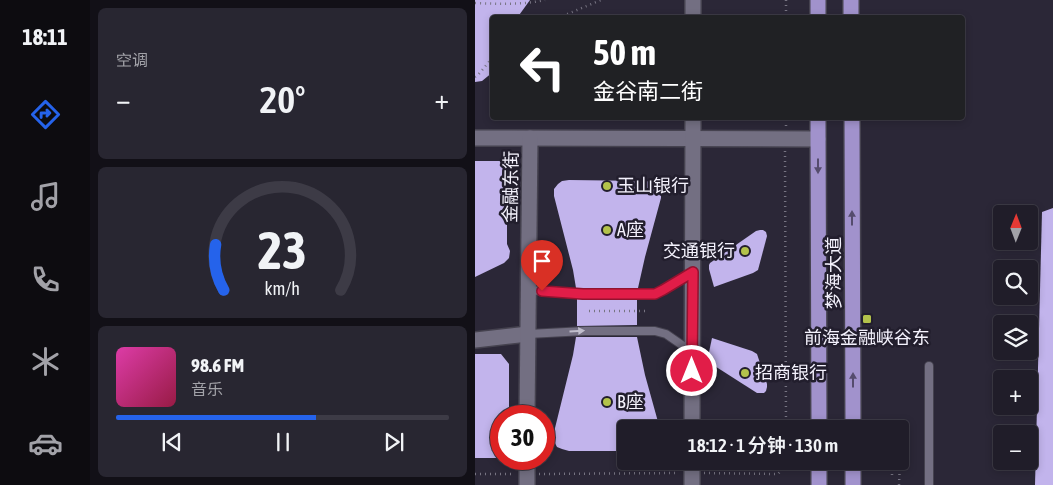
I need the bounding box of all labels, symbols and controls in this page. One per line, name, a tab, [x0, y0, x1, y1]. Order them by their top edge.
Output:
text: 18:11	[22, 24, 68, 50]
text: 50 m	[593, 32, 656, 72]
icon: left	[510, 35, 575, 100]
text: 空调	[116, 51, 148, 69]
text: 20°	[259, 78, 306, 121]
text: 金谷南二街	[593, 78, 703, 104]
text: −	[116, 83, 131, 115]
text: +	[434, 83, 449, 115]
icon: directions	[28, 97, 63, 132]
street label: 金融东街	[499, 151, 522, 223]
one-way arrow	[814, 158, 822, 174]
place label: 玉山银行	[617, 175, 689, 196]
icon: music	[28, 179, 63, 214]
marker: 玉山银行	[601, 180, 613, 192]
north arrow	[993, 205, 1037, 250]
map controls	[993, 205, 1038, 470]
one-way arrow	[848, 209, 856, 225]
place label: A座	[617, 219, 644, 240]
text: 23	[258, 220, 307, 280]
marker: A座	[601, 224, 613, 236]
street label: 梦海大道	[823, 237, 844, 309]
pin	[521, 240, 563, 291]
place label: 交通银行	[663, 240, 735, 261]
marker: 交通银行	[739, 245, 751, 257]
icon: arrive	[528, 247, 556, 275]
button: search	[993, 260, 1038, 305]
icon: phone	[28, 262, 63, 297]
text: km/h	[265, 278, 300, 299]
marker: 前海金融峡谷东	[861, 313, 873, 325]
button: layers	[993, 315, 1038, 360]
one-way arrow	[569, 327, 585, 335]
place label: 前海金融峡谷东	[804, 327, 930, 348]
icon: climate	[28, 344, 63, 379]
position arrow	[665, 344, 717, 396]
text: 98.6 FM	[191, 354, 244, 376]
place label: 招商银行	[755, 362, 827, 383]
marker: 招商银行	[739, 367, 751, 379]
button: +	[993, 370, 1038, 415]
one-way arrow	[849, 372, 857, 388]
text: 音乐	[191, 380, 223, 398]
place label: B座	[617, 391, 644, 412]
marker: B座	[601, 396, 613, 408]
speed limit sign: 30	[490, 405, 555, 470]
button: −	[993, 425, 1038, 470]
icon: car	[28, 426, 63, 461]
icon: previous	[158, 428, 186, 456]
icon: pause	[269, 428, 297, 456]
icon: next	[380, 428, 408, 456]
text: 18:12 · 1 分钟 · 130 m	[688, 434, 838, 456]

